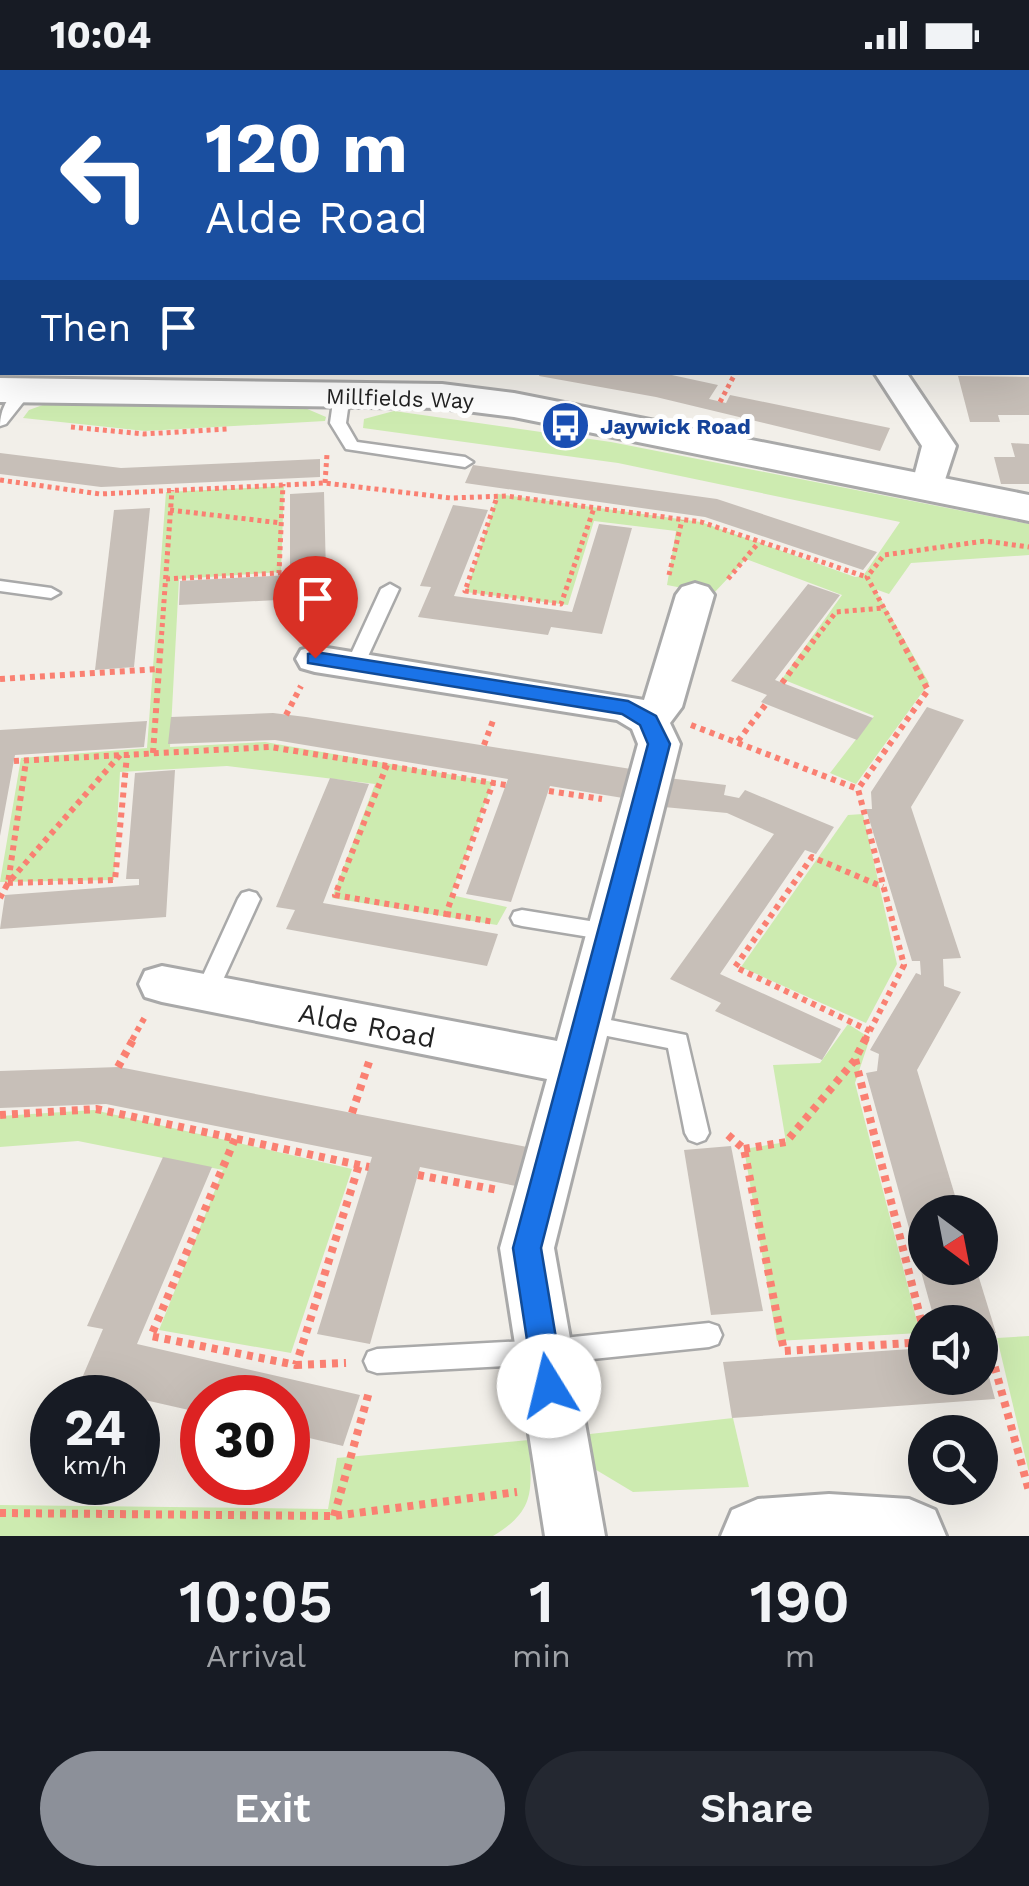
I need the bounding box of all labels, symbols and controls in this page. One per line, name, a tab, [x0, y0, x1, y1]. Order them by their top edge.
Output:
text: 10:04	[50, 13, 151, 57]
text: 120 m	[205, 107, 408, 189]
icon: left	[40, 110, 170, 240]
text: Alde Road	[205, 191, 428, 244]
icon: arrive	[151, 300, 206, 355]
text: Then	[40, 306, 131, 350]
street label: Millfields Way	[326, 383, 475, 414]
bus stop icon: Jaywick Road	[539, 400, 591, 452]
place label: Jaywick Road	[600, 414, 751, 439]
pin	[273, 556, 358, 659]
icon: arrive	[288, 571, 343, 626]
street label: Alde Road	[296, 996, 438, 1055]
north arrow	[908, 1195, 998, 1285]
map controls	[908, 1195, 998, 1505]
button: sound	[908, 1305, 998, 1395]
position arrow	[497, 1334, 601, 1438]
speed limit sign: 30	[180, 1375, 310, 1505]
text: 24	[64, 1398, 126, 1457]
button: search	[908, 1415, 998, 1505]
text: km/h	[63, 1451, 127, 1480]
text: 10:05	[179, 1566, 333, 1637]
text: 1	[529, 1566, 554, 1637]
text: 190	[750, 1566, 850, 1637]
text: Arrival	[206, 1637, 306, 1675]
text: min	[512, 1637, 571, 1675]
text: m	[785, 1637, 815, 1675]
button: Exit	[40, 1751, 505, 1866]
button: Share	[525, 1751, 989, 1866]

